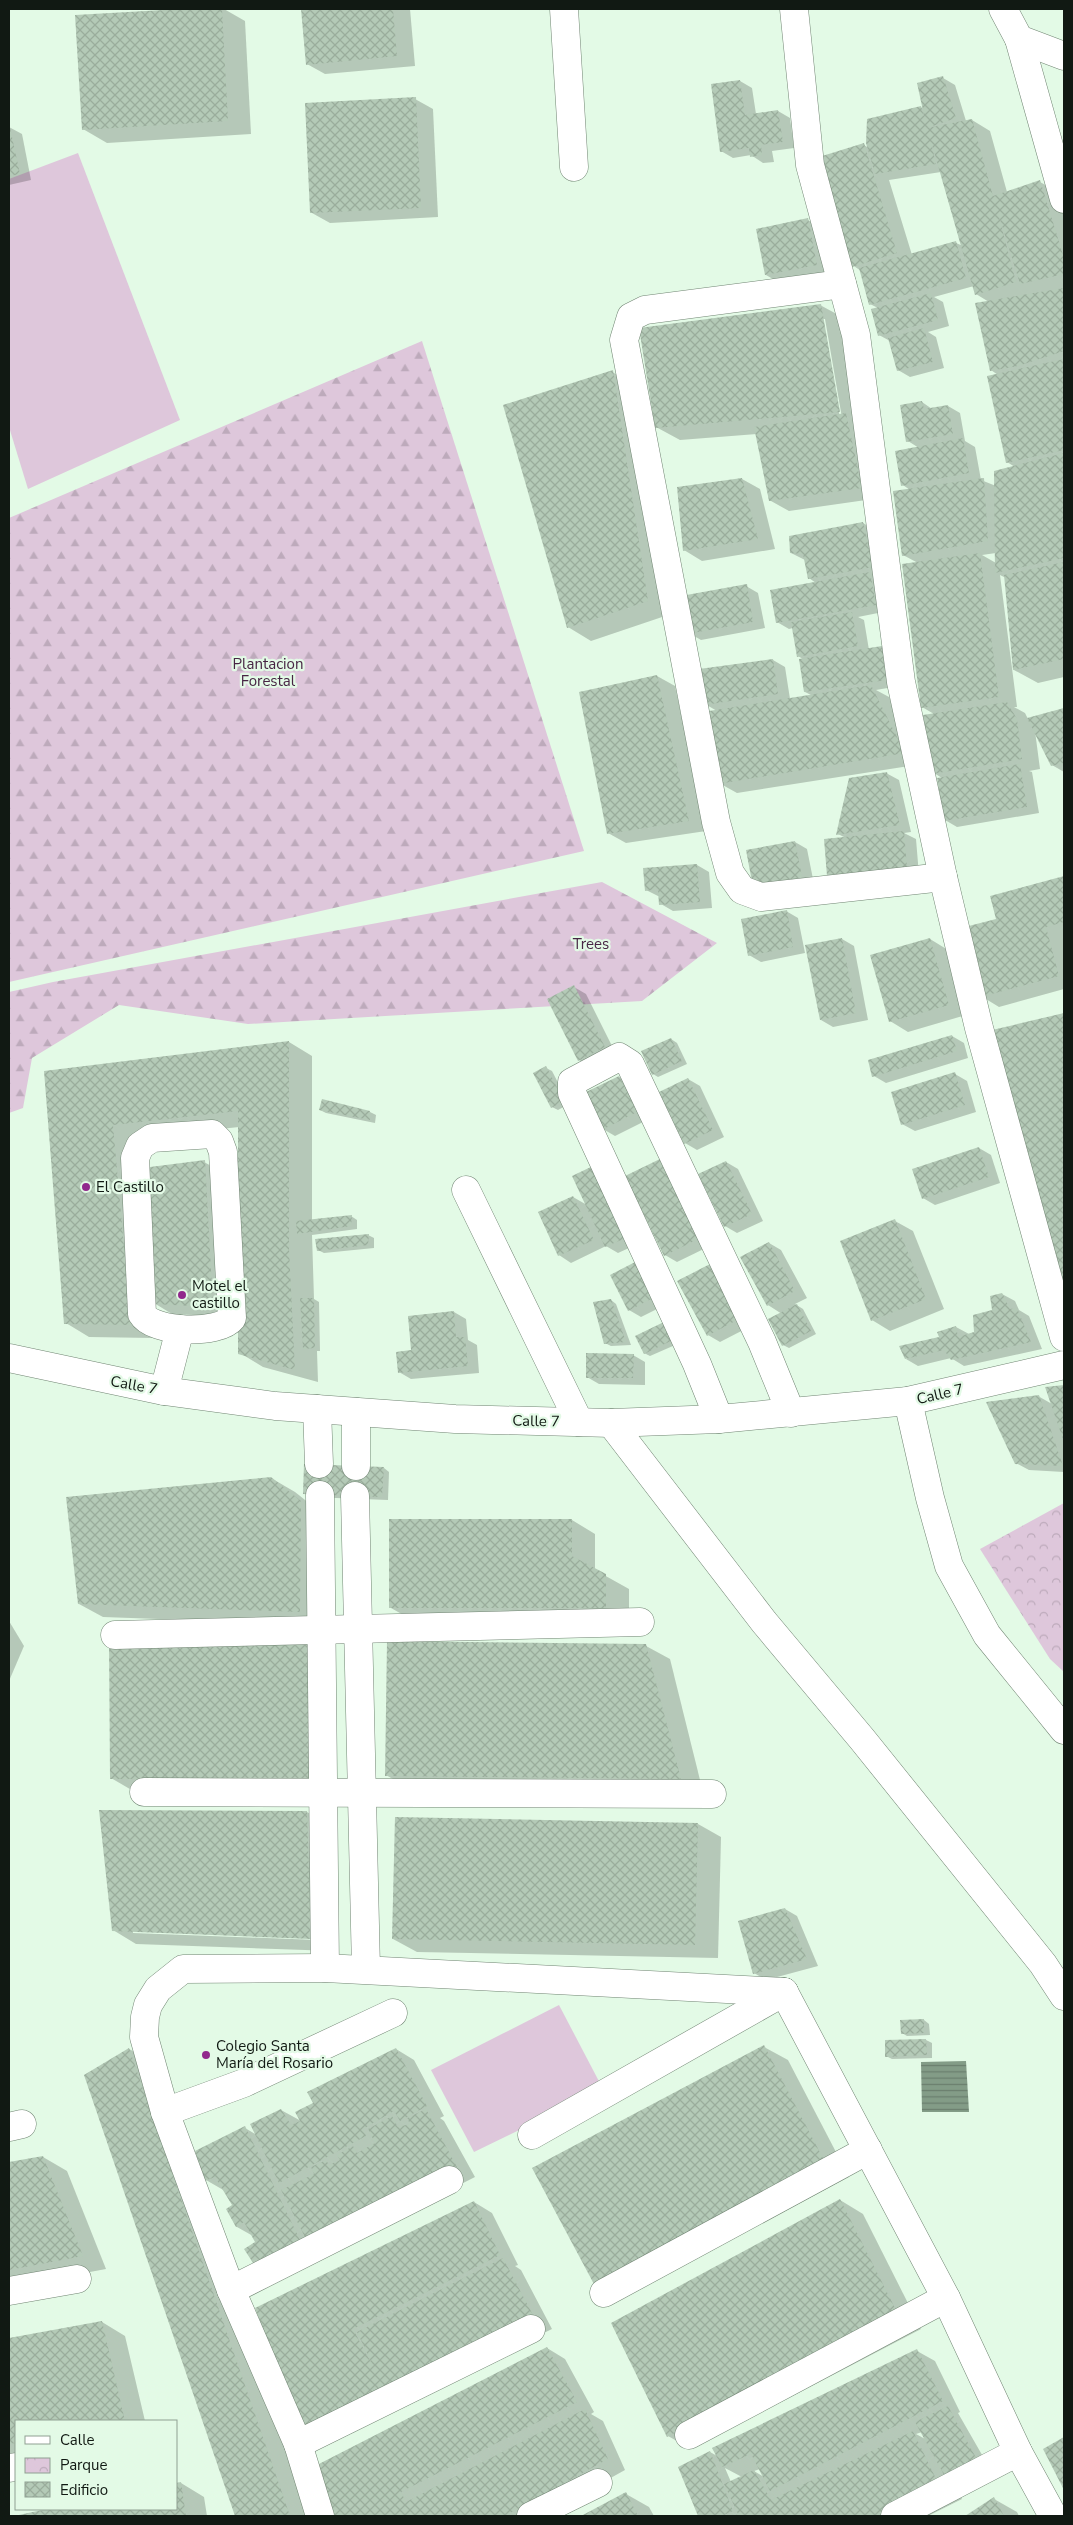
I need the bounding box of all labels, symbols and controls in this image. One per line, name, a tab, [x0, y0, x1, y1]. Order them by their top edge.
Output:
park label: Plantacion Forestal	[233, 654, 303, 691]
park label: Trees	[573, 934, 609, 954]
place label: El Castillo	[96, 1177, 164, 1197]
marker: El Castillo	[80, 1181, 92, 1193]
place label: Motel el castillo	[192, 1276, 248, 1313]
marker: Motel el castillo	[176, 1289, 188, 1301]
street label: Calle 7	[109, 1371, 159, 1399]
street label: Calle 7	[915, 1379, 965, 1409]
street label: Calle 7	[512, 1411, 560, 1431]
place label: Colegio Santa María del Rosario	[216, 2036, 333, 2073]
marker: Colegio Santa María del Rosario	[200, 2049, 212, 2061]
legend	[15, 2420, 178, 2510]
text: Calle	[60, 2430, 95, 2450]
text: Parque	[60, 2455, 108, 2475]
text: Edificio	[60, 2480, 108, 2500]

